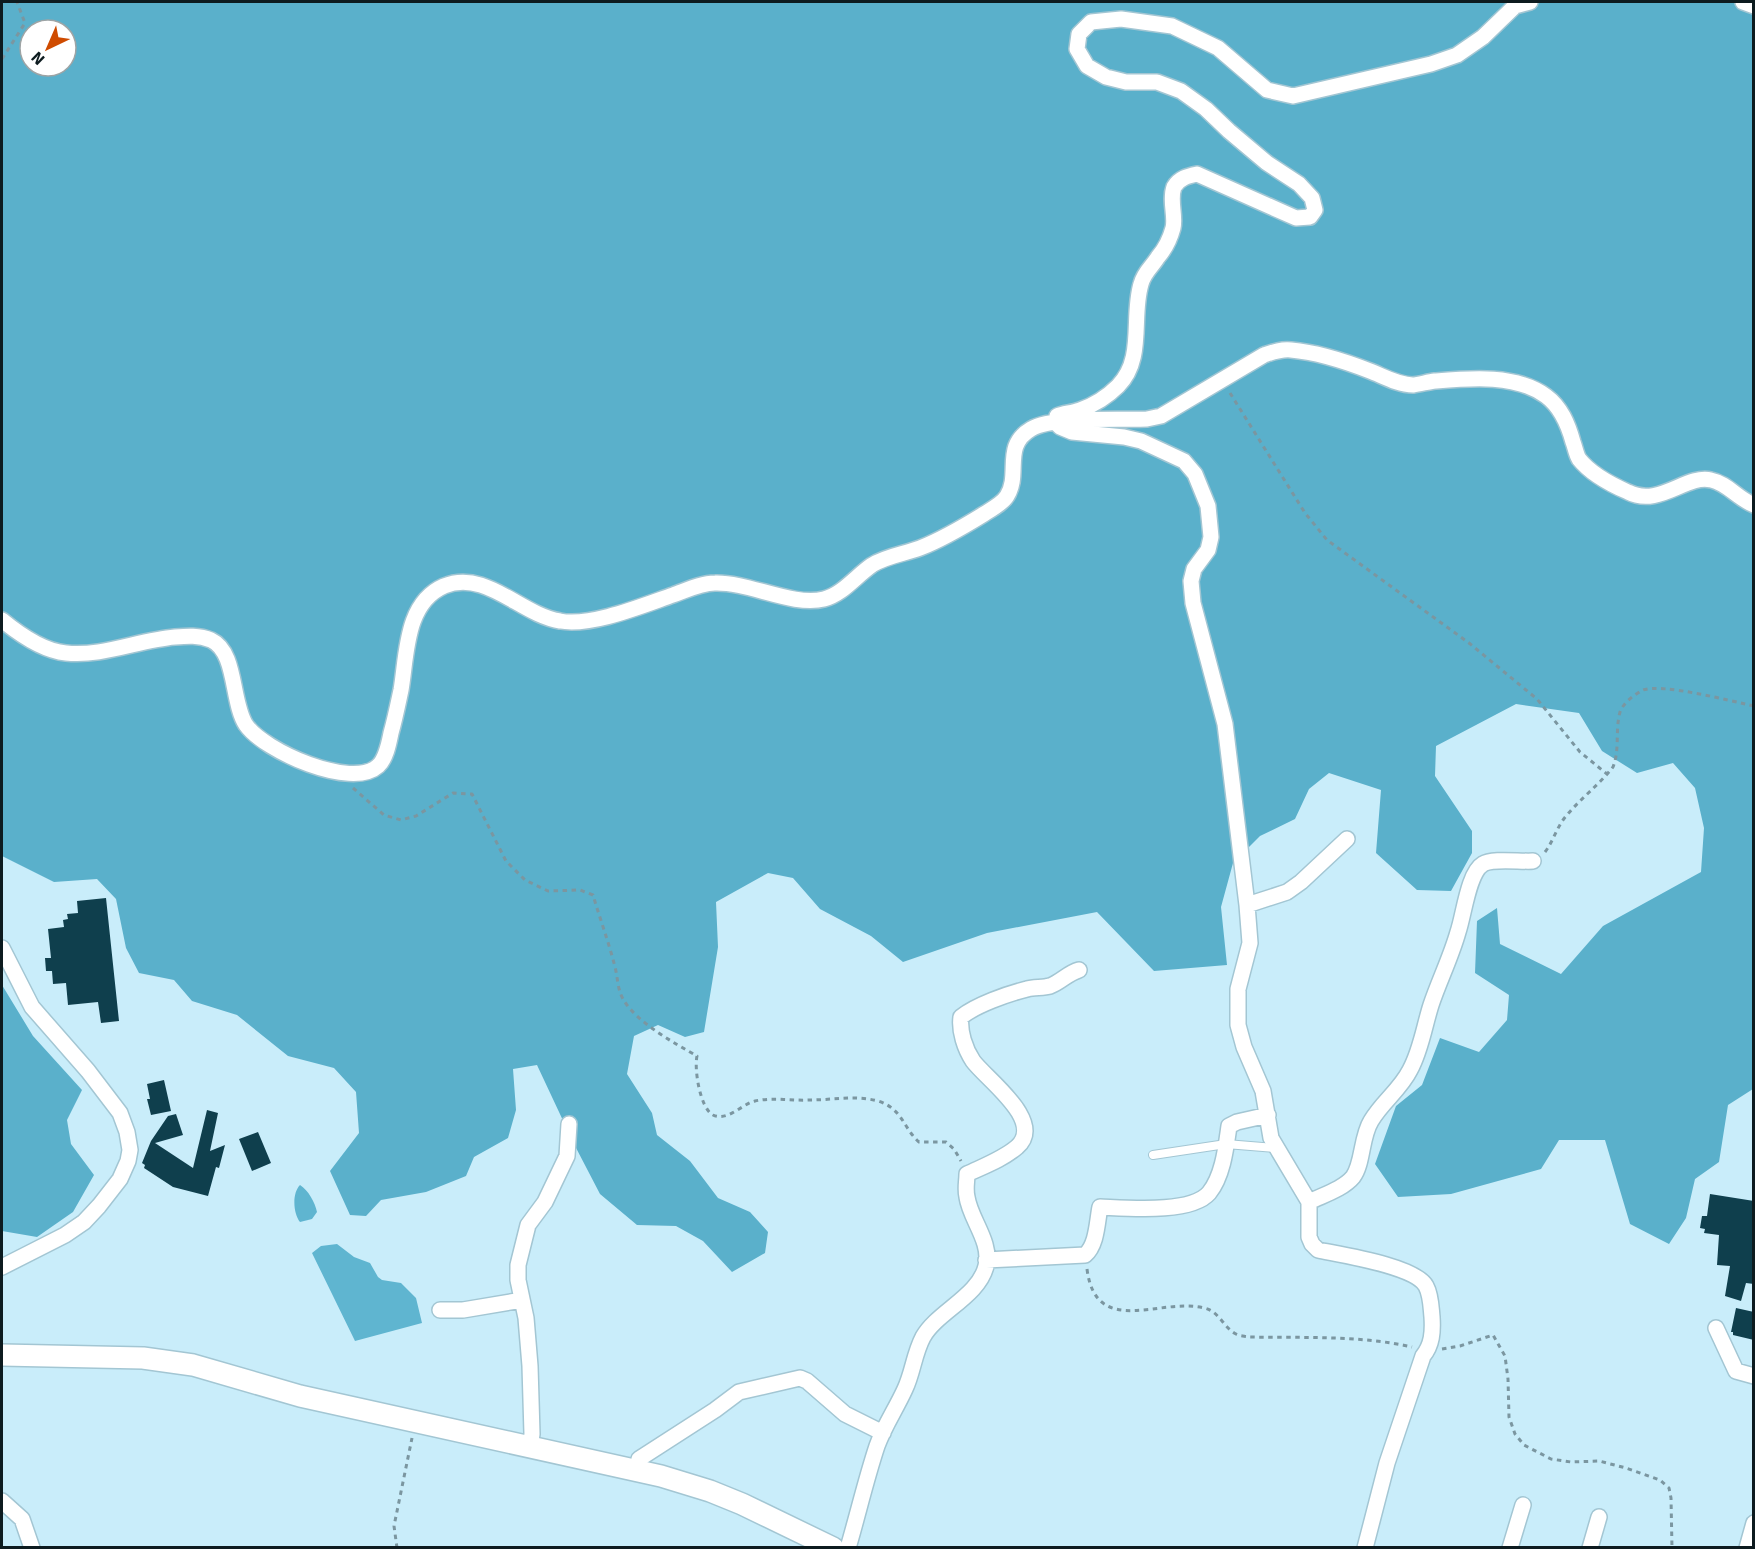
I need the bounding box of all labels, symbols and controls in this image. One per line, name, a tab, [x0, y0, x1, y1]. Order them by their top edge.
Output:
north arrow	[18, 18, 78, 78]
text: N	[27, 47, 49, 69]

